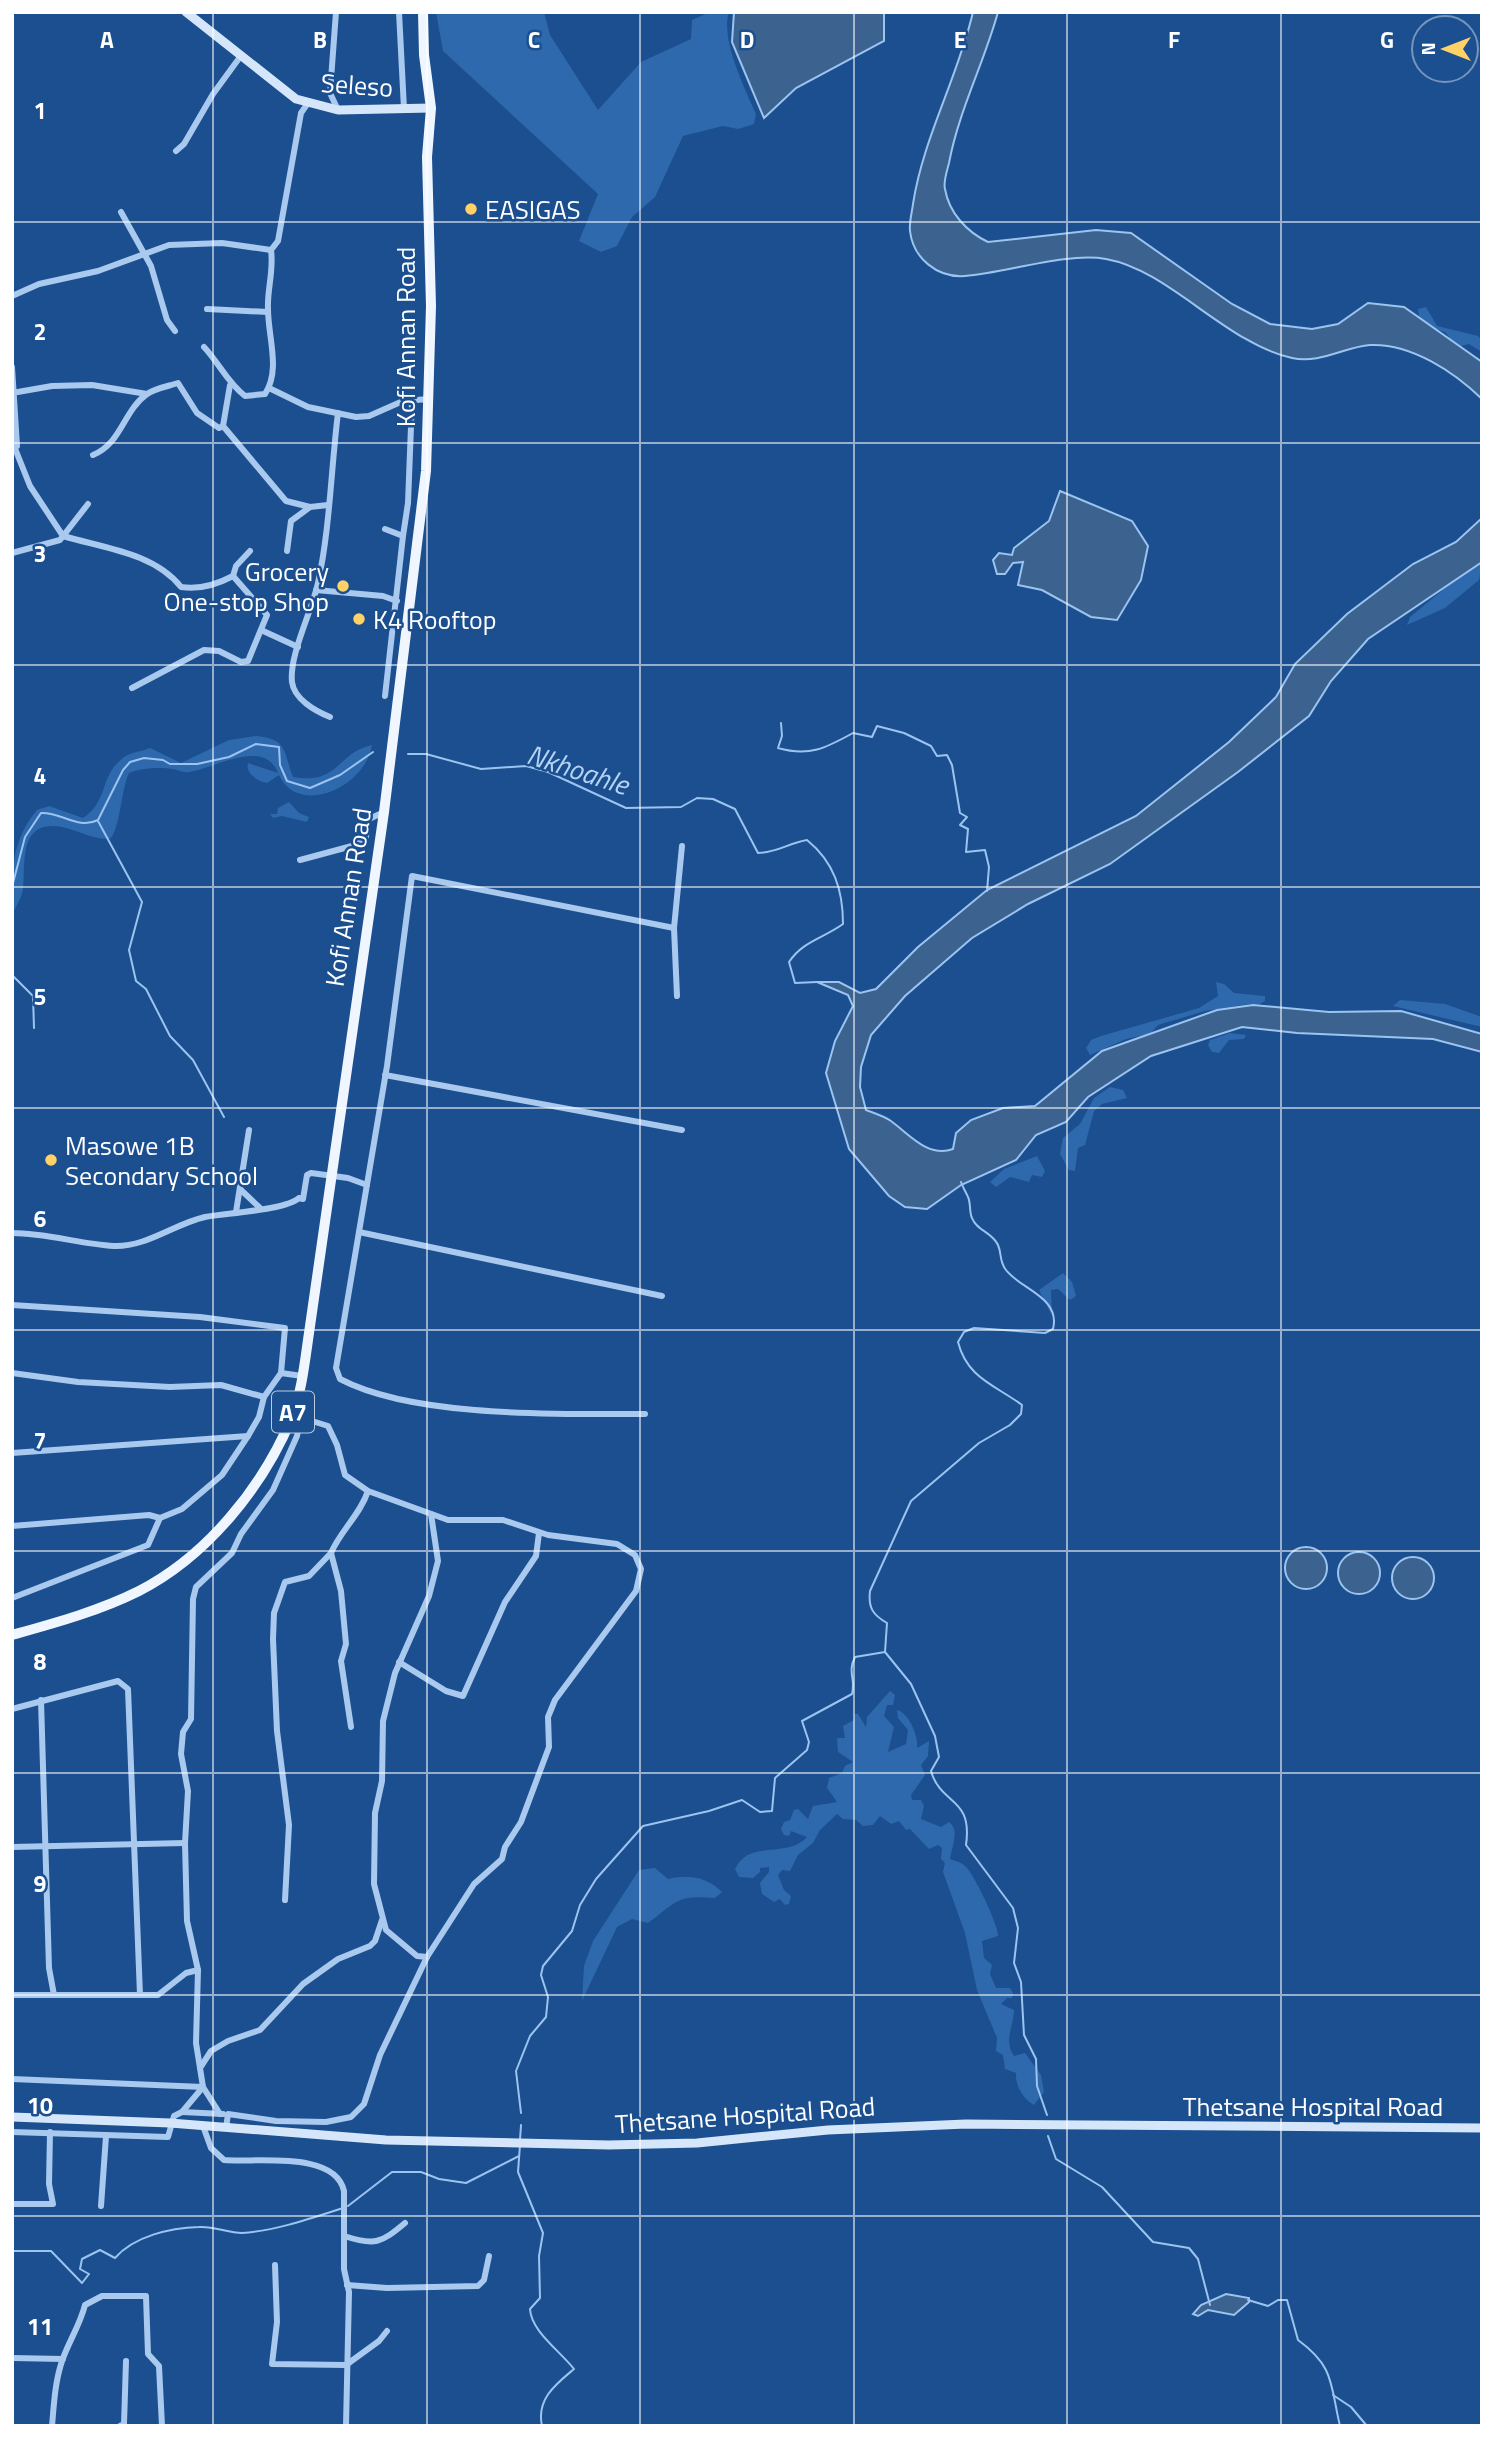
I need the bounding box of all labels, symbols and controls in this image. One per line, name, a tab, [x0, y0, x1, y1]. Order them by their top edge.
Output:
north arrow	[1410, 14, 1480, 84]
text: A	[100, 22, 114, 57]
text: B	[313, 22, 327, 57]
text: C	[528, 22, 540, 57]
text: D	[740, 22, 754, 57]
text: E	[954, 22, 966, 57]
text: F	[1168, 22, 1180, 57]
text: G	[1380, 22, 1394, 57]
text: N	[1413, 42, 1442, 56]
street label: Seleso	[320, 63, 394, 107]
text: 1	[34, 93, 46, 128]
place label: EASIGAS	[485, 190, 581, 229]
marker: EASIGAS	[463, 201, 479, 217]
street label: Kofi Annan Road	[386, 247, 425, 427]
text: 2	[34, 314, 46, 349]
text: 3	[34, 536, 46, 571]
place label: Grocery One-stop Shop	[164, 552, 329, 621]
marker: Grocery One-stop Shop	[335, 578, 351, 594]
place label: K4 Rooftop	[373, 600, 496, 639]
marker: K4 Rooftop	[351, 611, 367, 627]
water label: Nkhoahle	[521, 732, 636, 806]
text: 4	[34, 758, 46, 793]
street label: Kofi Annan Road	[315, 805, 381, 989]
text: 5	[34, 979, 46, 1014]
place label: Masowe 1B Secondary School	[65, 1126, 258, 1195]
marker: Masowe 1B Secondary School	[43, 1152, 59, 1168]
text: 6	[34, 1201, 47, 1236]
road number: A7	[272, 1392, 314, 1432]
text: 7	[34, 1423, 46, 1458]
text: 8	[34, 1644, 47, 1679]
text: 9	[34, 1866, 47, 1901]
street label: Thetsane Hospital Road	[614, 2086, 876, 2144]
street label: Thetsane Hospital Road	[1183, 2087, 1443, 2126]
text: 10	[27, 2088, 53, 2123]
text: 11	[27, 2309, 53, 2344]

